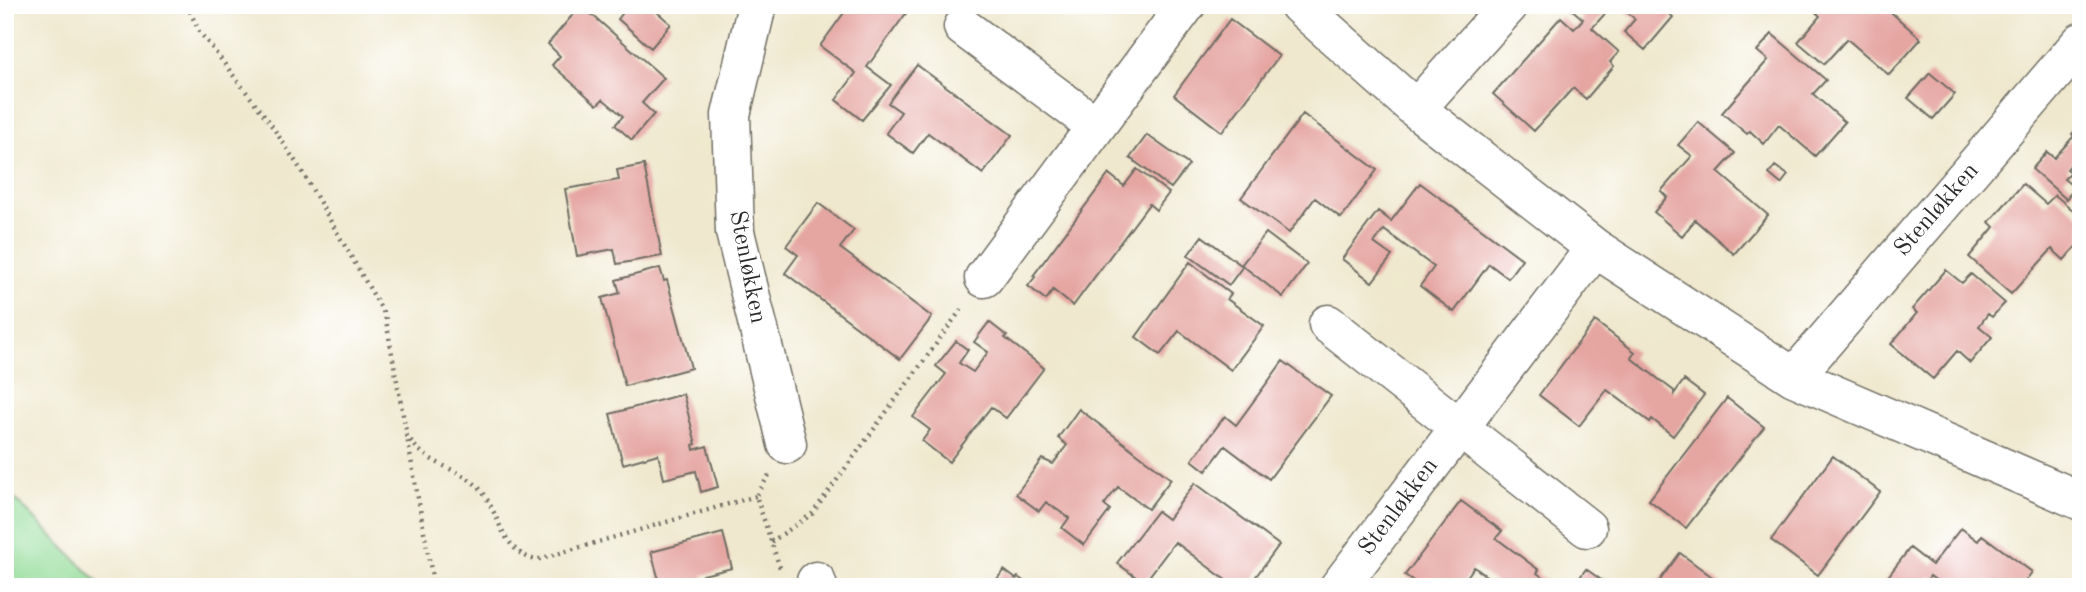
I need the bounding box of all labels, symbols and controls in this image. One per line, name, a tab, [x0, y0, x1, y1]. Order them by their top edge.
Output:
street label: Stenløkken	[1890, 159, 1984, 261]
street label: Stenløkken	[724, 208, 770, 326]
street label: Stenløkken	[1355, 454, 1443, 560]

